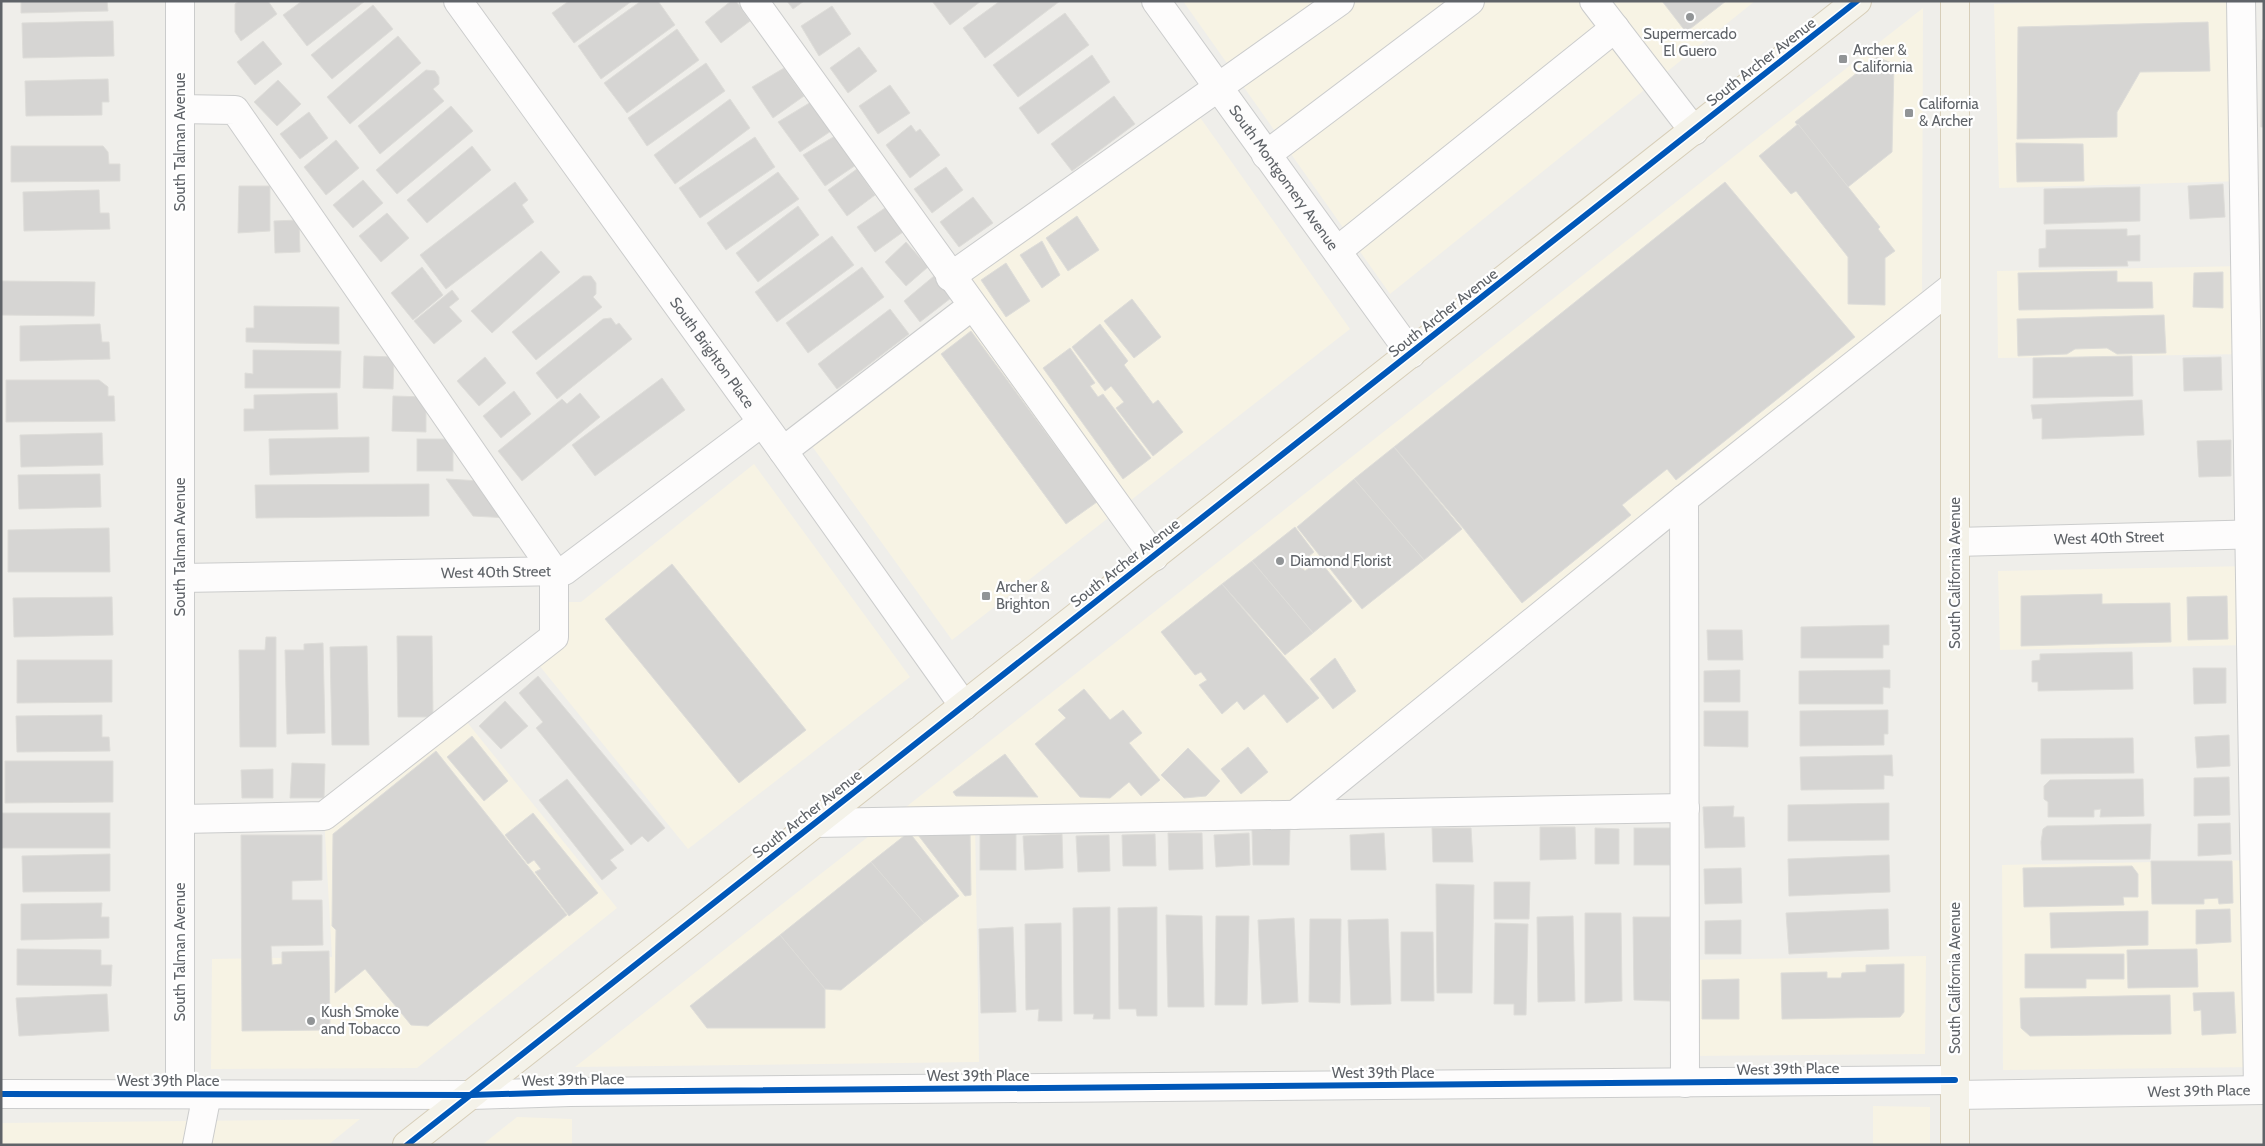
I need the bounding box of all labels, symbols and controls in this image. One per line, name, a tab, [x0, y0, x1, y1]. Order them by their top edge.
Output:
marker: Supermercado El Guero	[1684, 11, 1696, 23]
street label: South Archer Avenue	[1703, 14, 1819, 110]
place label: Supermercado El Guero	[1643, 25, 1737, 60]
place label: Archer & California	[1853, 41, 1914, 76]
marker: Archer & California	[1837, 53, 1849, 65]
street label: South Talman Avenue	[171, 72, 189, 211]
place label: California & Archer	[1919, 95, 1980, 130]
street label: South Montgomery Avenue	[1225, 102, 1342, 254]
marker: California & Archer	[1903, 107, 1915, 119]
street label: South Archer Avenue	[1385, 265, 1501, 361]
street label: South Brighton Place	[666, 294, 758, 412]
street label: South Talman Avenue	[171, 477, 189, 616]
street label: South California Avenue	[1946, 497, 1964, 649]
street label: South Archer Avenue	[1067, 515, 1183, 611]
street label: West 40th Street	[2054, 528, 2164, 548]
place label: Diamond Florist	[1290, 552, 1391, 570]
marker: Diamond Florist	[1274, 555, 1286, 567]
street label: West 40th Street	[441, 562, 551, 582]
place label: Archer & Brighton	[996, 578, 1050, 613]
marker: Archer & Brighton	[980, 590, 992, 602]
street label: South Archer Avenue	[749, 766, 865, 862]
street label: South Talman Avenue	[171, 882, 189, 1021]
street label: South California Avenue	[1946, 902, 1964, 1054]
place label: Kush Smoke and Tobacco	[321, 1003, 401, 1038]
marker: Kush Smoke and Tobacco	[305, 1015, 317, 1027]
street label: West 39th Place	[1736, 1059, 1840, 1079]
street label: West 39th Place	[1332, 1064, 1435, 1082]
street label: West 39th Place	[927, 1067, 1030, 1085]
street label: West 39th Place	[521, 1070, 625, 1090]
street label: West 39th Place	[117, 1072, 220, 1090]
street label: West 39th Place	[2147, 1081, 2251, 1101]

